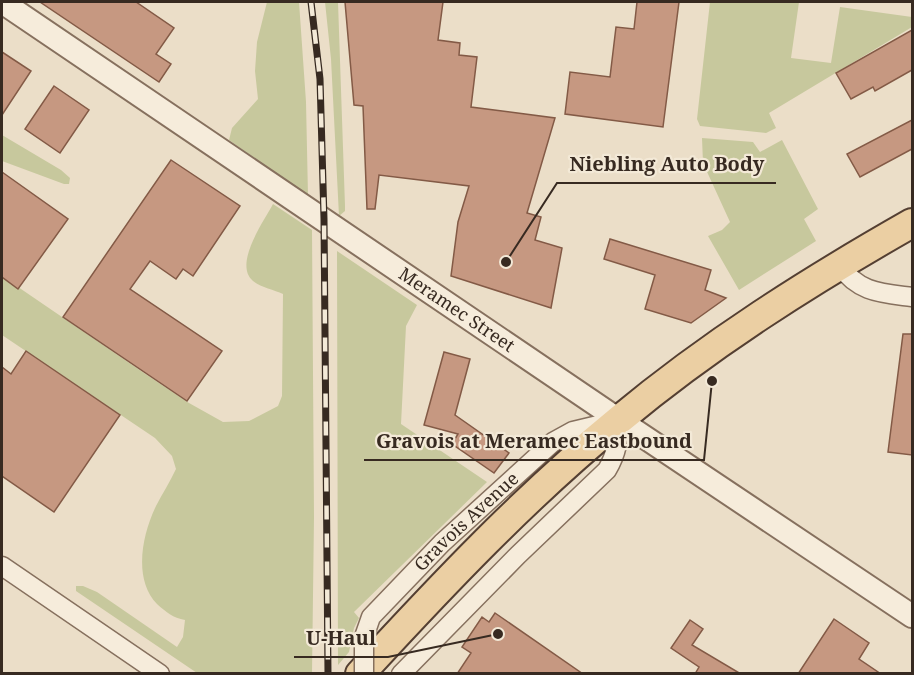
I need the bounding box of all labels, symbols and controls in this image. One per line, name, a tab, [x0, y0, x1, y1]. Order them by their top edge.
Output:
callout: Niebling Auto Body	[557, 145, 776, 183]
text: Niebling Auto Body	[570, 150, 765, 177]
street label: Meramec Street	[394, 261, 520, 357]
callout: Gravois at Meramec Eastbound	[364, 422, 704, 460]
text: Gravois at Meramec Eastbound	[376, 427, 692, 454]
street label: Gravois Avenue	[408, 466, 523, 576]
callout: U-Haul	[294, 619, 388, 657]
text: U-Haul	[306, 624, 376, 651]

